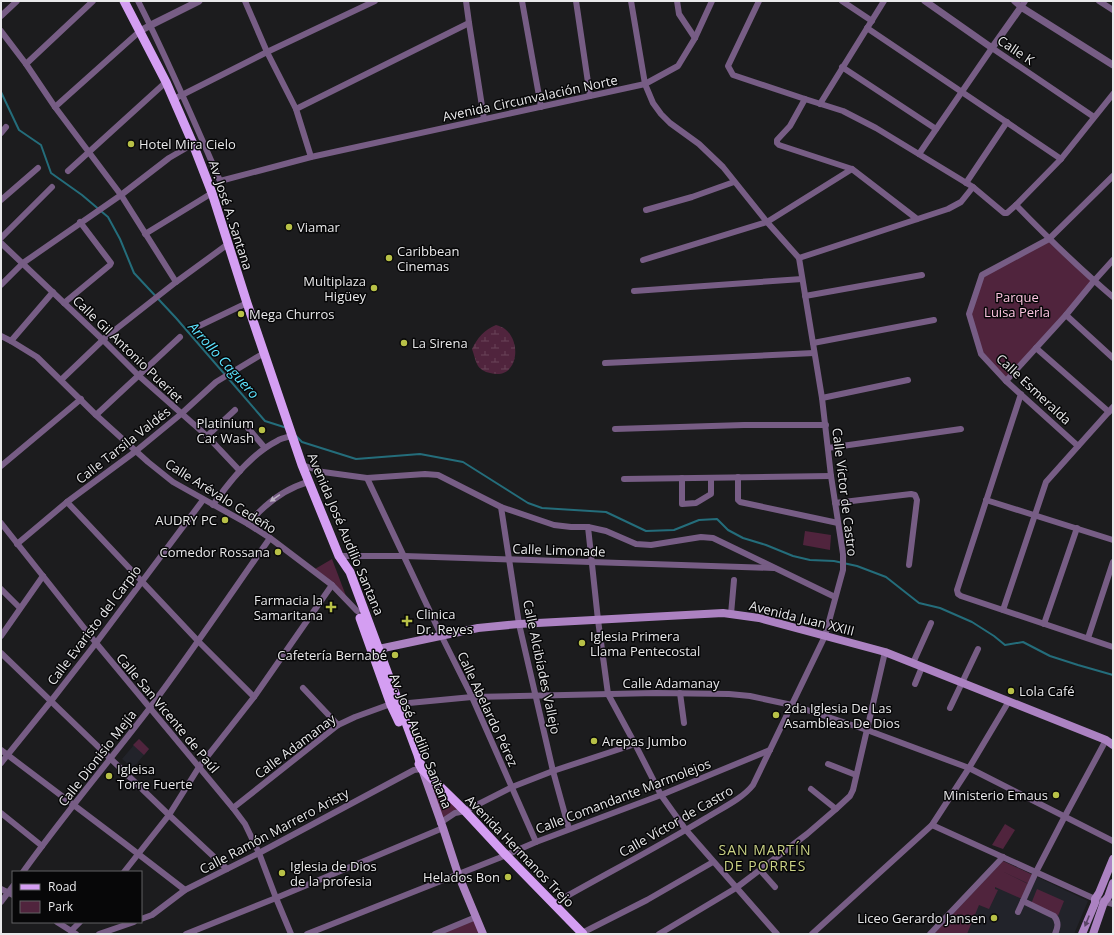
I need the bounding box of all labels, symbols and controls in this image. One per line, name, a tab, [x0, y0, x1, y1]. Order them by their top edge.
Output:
street label: Calle K	[994, 31, 1038, 69]
street label: Avenida Circunvalación Norte	[441, 71, 619, 125]
place label: Hotel Mira Cielo	[139, 135, 236, 153]
marker: Hotel Mira Cielo	[126, 139, 136, 149]
street label: Av. José A. Santana	[205, 158, 257, 272]
place label: Viamar	[297, 218, 341, 236]
marker: Viamar	[284, 222, 294, 232]
place label: Caribbean Cinemas	[397, 242, 459, 275]
marker: Caribbean Cinemas	[384, 253, 394, 263]
place label: Multiplaza Higüey	[303, 272, 366, 305]
marker: Multiplaza Higüey	[369, 283, 379, 293]
park label: Parque Luisa Perla	[984, 288, 1050, 321]
street label: Calle Gil Antonio Pueriet	[69, 292, 187, 407]
place label: Mega Churros	[249, 305, 334, 323]
marker: Mega Churros	[236, 309, 246, 319]
water label: Arrollo Caguero	[184, 317, 264, 403]
place label: La Sirena	[412, 334, 468, 352]
marker: La Sirena	[399, 338, 409, 348]
street label: Calle Esmeralda	[993, 350, 1075, 428]
street label: Calle Tarsila Valdés	[72, 402, 174, 488]
place label: Platinium Car Wash	[196, 414, 254, 447]
marker: Platinium Car Wash	[257, 425, 267, 435]
street label: Calle Víctor de Castro	[828, 427, 862, 557]
street label: Avenida José Audilio Santana	[304, 450, 388, 618]
street label: Calle Arévalo Cedeño	[162, 454, 280, 538]
one-way arrow	[270, 494, 280, 502]
place label: AUDRY PC	[155, 511, 217, 529]
marker: AUDRY PC	[220, 515, 230, 525]
street label: Calle Limonade	[512, 539, 606, 561]
place label: Comedor Rossana	[160, 543, 270, 561]
marker: Comedor Rossana	[273, 547, 283, 557]
street label: Calle Evaristo del Carpio	[43, 561, 145, 689]
place label: Farmacia la Samaritana	[254, 591, 323, 624]
street label: Avenida Juan XXIII	[748, 596, 856, 640]
street label: Calle Alcibíades Vallejo	[519, 598, 565, 736]
marker: Farmacia la Samaritana	[326, 602, 336, 612]
place label: Clinica Dr. Reyes	[416, 605, 473, 638]
marker: Clinica Dr. Reyes	[401, 615, 413, 627]
place label: Iglesia Primera Llama Pentecostal	[590, 627, 700, 660]
marker: Iglesia Primera Llama Pentecostal	[577, 638, 587, 648]
place label: Cafetería Bernabé	[277, 646, 387, 664]
street label: Calle San Vicente de Paúl	[113, 649, 223, 777]
street label: Calle Abelardo Pérez	[453, 649, 523, 769]
marker: Cafetería Bernabé	[390, 650, 400, 660]
street label: Av. José Audilio Santana	[386, 671, 456, 811]
street label: Calle Adamanay	[622, 674, 720, 692]
place label: Lola Café	[1019, 682, 1075, 700]
marker: Lola Café	[1006, 686, 1016, 696]
place label: 2da Iglesia De Las Asambleas De Dios	[784, 699, 900, 732]
street label: Calle Dionisio Mejía	[54, 706, 140, 810]
street label: Calle Adamanay	[251, 709, 340, 782]
marker: 2da Iglesia De Las Asambleas De Dios	[771, 710, 781, 720]
place label: Arepas Jumbo	[602, 732, 687, 750]
marker: Arepas Jumbo	[589, 736, 599, 746]
street label: Calle Comandante Marmolejos	[533, 754, 713, 838]
place label: Igleisa Torre Fuerte	[117, 760, 193, 793]
marker: Igleisa Torre Fuerte	[104, 771, 114, 781]
street label: Calle Víctor de Castro	[616, 781, 737, 861]
street label: Calle Ramón Marrero Aristy	[196, 784, 352, 878]
place label: Ministerio Emaus	[943, 786, 1048, 804]
marker: Ministerio Emaus	[1051, 790, 1061, 800]
street label: Avenida Hermanos Trejo	[462, 791, 579, 911]
district label: SAN MARTÍN DE PORRES	[719, 840, 811, 875]
place label: Iglesia de Dios de la profesia	[290, 857, 377, 890]
marker: Iglesia de Dios de la profesia	[277, 868, 287, 878]
place label: Helados Bon	[423, 868, 500, 886]
legend	[12, 871, 142, 923]
marker: Helados Bon	[503, 872, 513, 882]
text: Road	[48, 878, 77, 895]
text: Park	[48, 898, 74, 915]
place label: Liceo Gerardo Jansen	[857, 909, 986, 927]
marker: Liceo Gerardo Jansen	[989, 913, 999, 923]
one-way arrow	[1084, 916, 1090, 928]

